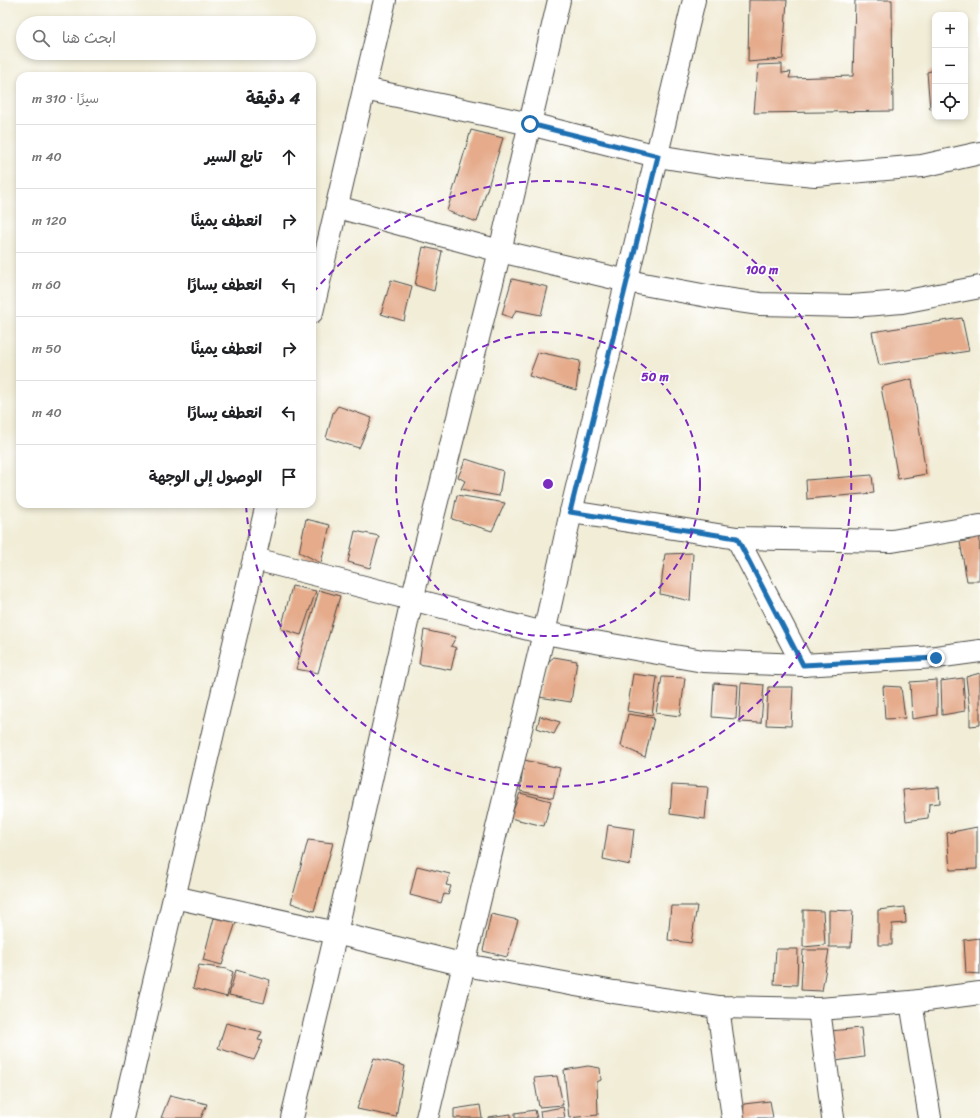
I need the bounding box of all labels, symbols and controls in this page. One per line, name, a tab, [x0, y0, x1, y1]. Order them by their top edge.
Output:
map controls	[932, 12, 968, 120]
button: +	[932, 12, 968, 48]
search box	[16, 16, 316, 60]
text: ابحث هنا	[62, 25, 116, 51]
icon: search	[30, 27, 52, 49]
button: −	[932, 48, 968, 84]
text: 4 دقيقة	[246, 83, 300, 113]
button: locate	[932, 84, 968, 120]
text: سيرًا · 310 m	[32, 87, 99, 110]
route start	[521, 115, 539, 133]
text: تابع السير	[205, 144, 262, 170]
text: 40 m	[32, 145, 62, 168]
icon: ahead	[278, 146, 300, 168]
text: انعطف يمينًا	[191, 208, 262, 234]
text: 120 m	[32, 209, 67, 232]
icon: right	[278, 210, 300, 232]
text: 100 m	[746, 259, 779, 281]
text: انعطف يسارًا	[187, 272, 262, 298]
text: 60 m	[32, 273, 61, 296]
icon: left	[278, 274, 300, 296]
text: انعطف يمينًا	[191, 336, 262, 362]
text: 50 m	[32, 337, 62, 360]
icon: right	[278, 338, 300, 360]
text: 50 m	[641, 366, 669, 388]
text: انعطف يسارًا	[187, 400, 262, 426]
text: 40 m	[32, 401, 62, 424]
icon: left	[278, 402, 300, 424]
text: الوصول إلى الوجهة	[149, 464, 262, 490]
icon: arrive	[278, 466, 300, 488]
centre of rings	[541, 477, 555, 491]
route end	[927, 649, 945, 667]

